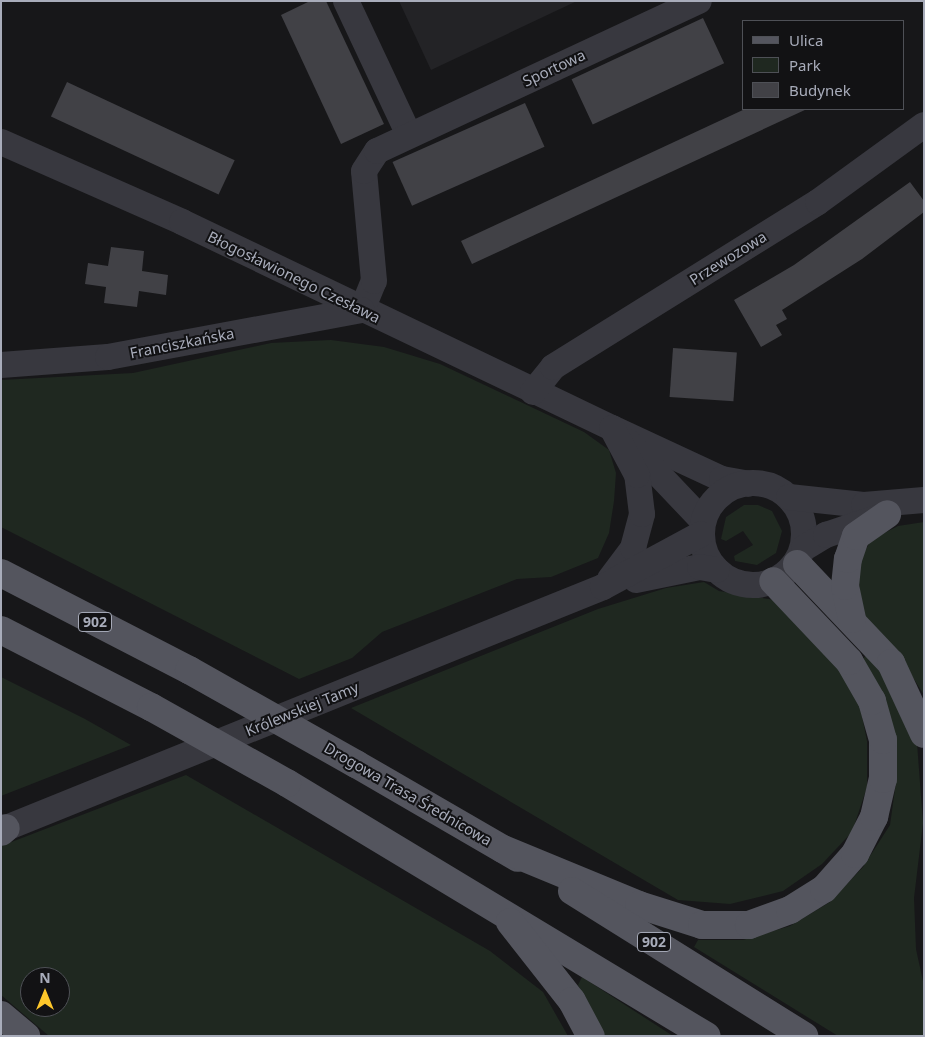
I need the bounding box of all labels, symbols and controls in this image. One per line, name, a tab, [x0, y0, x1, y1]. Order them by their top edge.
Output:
legend	[742, 20, 905, 110]
text: Ulica	[789, 30, 823, 50]
street label: Sportowa	[520, 46, 588, 90]
text: Park	[789, 55, 821, 75]
text: Budynek	[789, 80, 851, 100]
street label: Błogosławionego Czesława	[205, 227, 383, 327]
street label: Przewozowa	[686, 227, 770, 289]
street label: Franciszkańska	[128, 324, 236, 362]
road number: 902	[78, 610, 112, 634]
street label: Królewskiej Tamy	[243, 678, 361, 740]
street label: Drogowa Trasa Średnicowa	[321, 739, 495, 849]
road number: 902	[636, 930, 672, 954]
north arrow	[20, 967, 70, 1017]
text: N	[39, 968, 51, 987]

